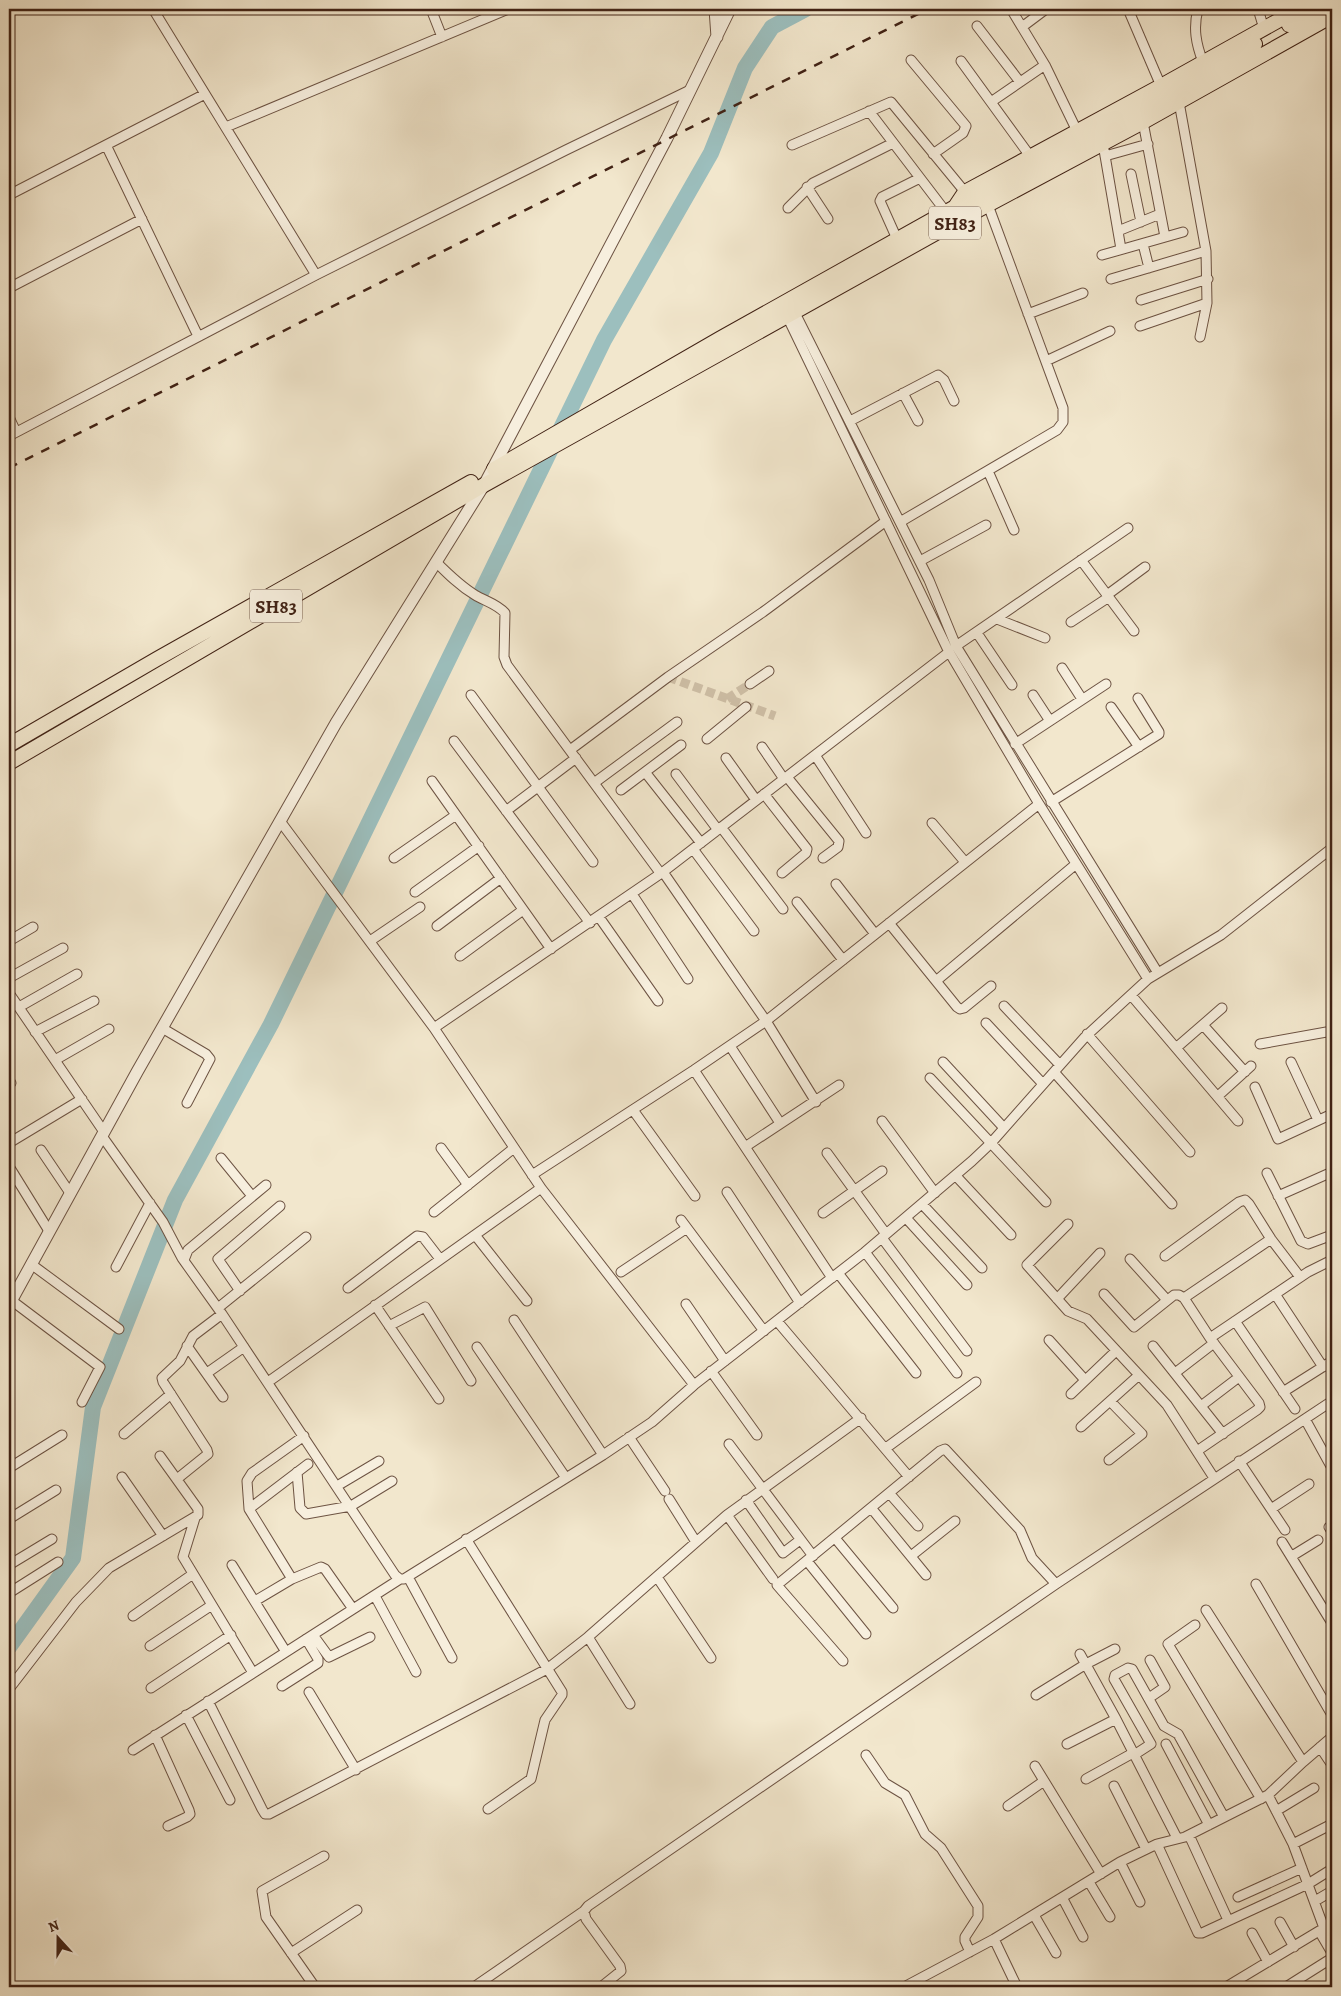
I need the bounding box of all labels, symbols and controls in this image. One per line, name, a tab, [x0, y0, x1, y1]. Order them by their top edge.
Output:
road number: SH83	[929, 207, 981, 240]
road number: SH83	[250, 590, 302, 622]
north arrow	[32, 1914, 82, 1964]
text: N	[45, 1916, 62, 1937]

